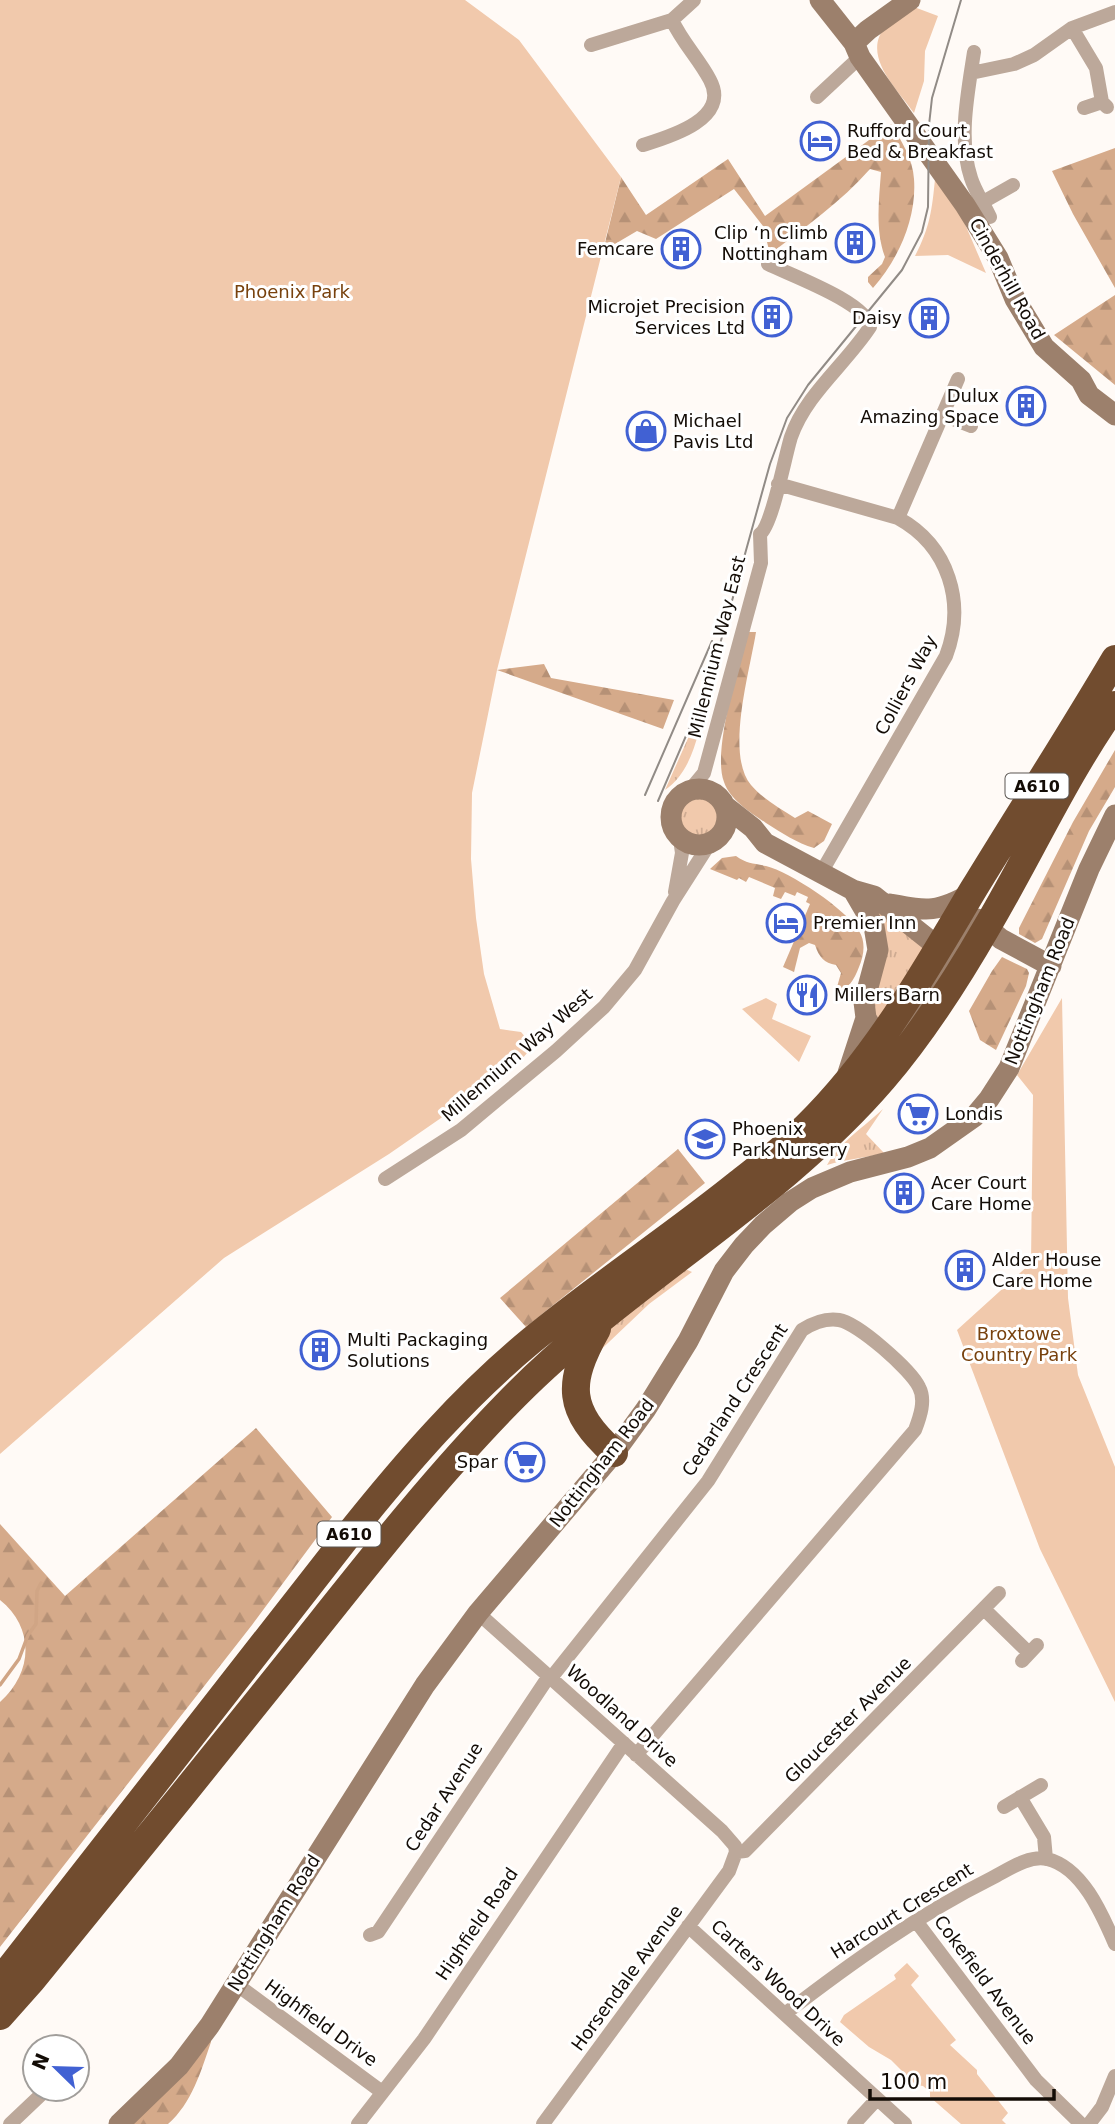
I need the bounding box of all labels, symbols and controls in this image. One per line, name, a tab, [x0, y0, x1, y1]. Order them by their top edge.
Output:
hotel icon: Rufford Court Bed & Breakfast	[799, 120, 841, 162]
place label: Rufford Court Bed & Breakfast	[847, 120, 993, 162]
street label: Cinderhill Road	[965, 214, 1050, 343]
place label: Clip ‘n Climb Nottingham	[714, 222, 828, 264]
building icon: Clip ‘n Climb Nottingham	[834, 222, 876, 264]
building icon: Femcare	[660, 228, 702, 270]
place label: Femcare	[577, 238, 654, 259]
park label: Phoenix Park	[234, 281, 351, 302]
place label: Microjet Precision Services Ltd	[587, 296, 745, 338]
building icon: Microjet Precision Services Ltd	[751, 296, 793, 338]
building icon: Daisy	[908, 297, 950, 339]
place label: Daisy	[852, 307, 902, 328]
place label: Dulux Amazing Space	[860, 385, 999, 427]
building icon: Dulux Amazing Space	[1005, 385, 1047, 427]
shop icon: Michael Pavis Ltd	[625, 410, 667, 452]
place label: Michael Pavis Ltd	[673, 410, 753, 452]
street label: Millennium Way East	[684, 554, 749, 740]
street label: Colliers Way	[870, 631, 941, 738]
road number: A610	[1006, 774, 1068, 799]
hotel icon: Premier Inn	[765, 902, 807, 944]
place label: Premier Inn	[813, 912, 916, 933]
street label: Nottingham Road	[1000, 914, 1079, 1068]
restaurant icon: Millers Barn	[786, 974, 828, 1016]
street label: Millennium Way West	[437, 984, 596, 1126]
place label: Millers Barn	[834, 984, 940, 1005]
supermarket icon: Londis	[897, 1093, 939, 1135]
place label: Londis	[945, 1103, 1003, 1124]
school or university icon: Phoenix Park Nursery	[684, 1118, 726, 1160]
place label: Phoenix Park Nursery	[732, 1118, 848, 1160]
building icon: Acer Court Care Home	[883, 1172, 925, 1214]
place label: Acer Court Care Home	[931, 1172, 1032, 1214]
building icon: Alder House Care Home	[944, 1249, 986, 1291]
place label: Alder House Care Home	[992, 1249, 1101, 1291]
street label: Cedarland Crescent	[677, 1320, 792, 1480]
park label: Broxtowe Country Park	[961, 1323, 1078, 1365]
building icon: Multi Packaging Solutions	[299, 1329, 341, 1371]
place label: Multi Packaging Solutions	[347, 1329, 488, 1371]
street label: Nottingham Road	[545, 1394, 658, 1531]
supermarket icon: Spar	[504, 1441, 546, 1483]
place label: Spar	[457, 1451, 499, 1472]
road number: A610	[318, 1522, 380, 1546]
street label: Gloucester Avenue	[780, 1652, 915, 1787]
street label: Woodland Drive	[562, 1660, 682, 1771]
street label: Cedar Avenue	[400, 1738, 487, 1855]
street label: Nottingham Road	[223, 1850, 324, 1995]
street label: Harcourt Crescent	[827, 1858, 977, 1963]
street label: Highfield Road	[431, 1864, 522, 1984]
street label: Horsendale Avenue	[567, 1901, 687, 2055]
street label: Cokefield Avenue	[930, 1911, 1041, 2048]
street label: Carters Wood Drive	[707, 1915, 850, 2050]
street label: Highfield Drive	[261, 1975, 382, 2070]
north arrow	[21, 2033, 91, 2103]
text: N	[27, 2050, 54, 2073]
scale bar	[870, 2058, 1054, 2102]
text: 100 m	[880, 2070, 947, 2094]

